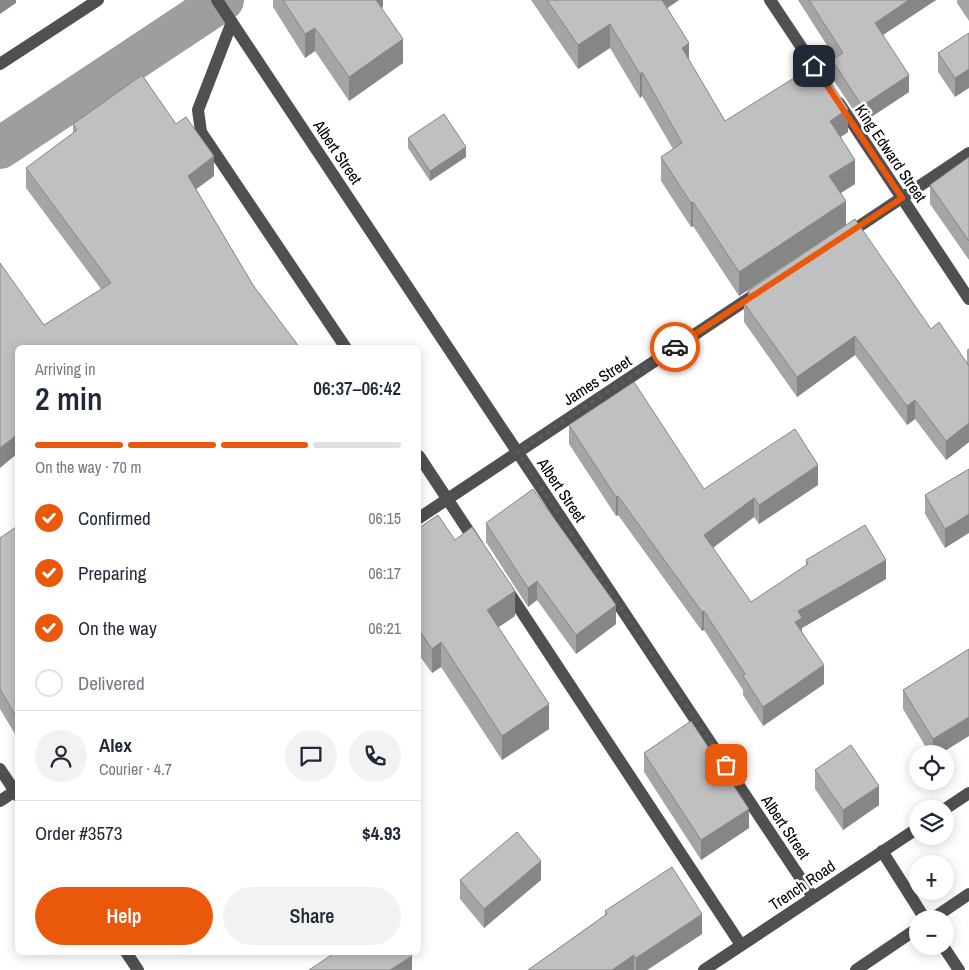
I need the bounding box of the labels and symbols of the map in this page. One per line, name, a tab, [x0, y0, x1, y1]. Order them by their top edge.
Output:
pin	[793, 45, 835, 87]
street label: King Edward Street	[850, 100, 932, 207]
street label: Albert Street	[308, 115, 368, 189]
courier	[650, 322, 700, 372]
street label: James Street	[559, 350, 636, 410]
street label: Albert Street	[532, 453, 592, 527]
pin	[705, 744, 747, 786]
street label: Albert Street	[756, 790, 816, 864]
street label: Trench Road	[765, 855, 839, 915]

